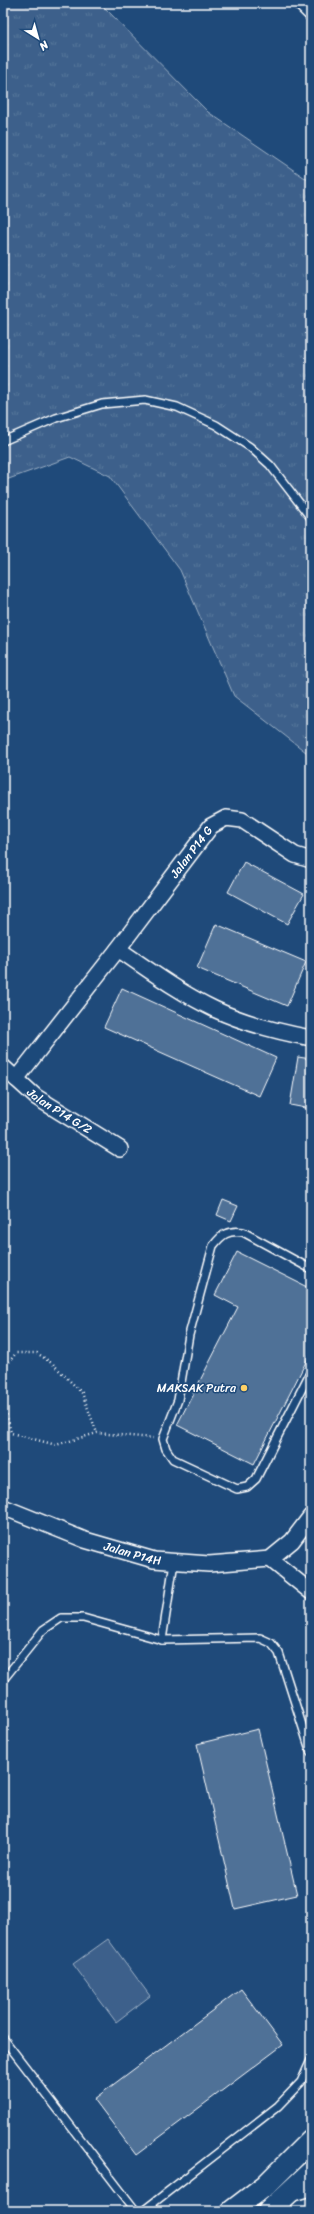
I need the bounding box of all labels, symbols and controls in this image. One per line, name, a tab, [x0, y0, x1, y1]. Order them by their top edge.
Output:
north arrow	[18, 18, 58, 58]
text: N	[35, 35, 53, 56]
street label: Jalan P14 G	[164, 821, 219, 884]
street label: Jalan P14 G/2	[21, 1082, 97, 1140]
place label: MAKSAK Putra	[157, 1377, 237, 1399]
marker: MAKSAK Putra	[239, 1383, 249, 1393]
street label: Jalan P14H	[100, 1535, 163, 1572]

